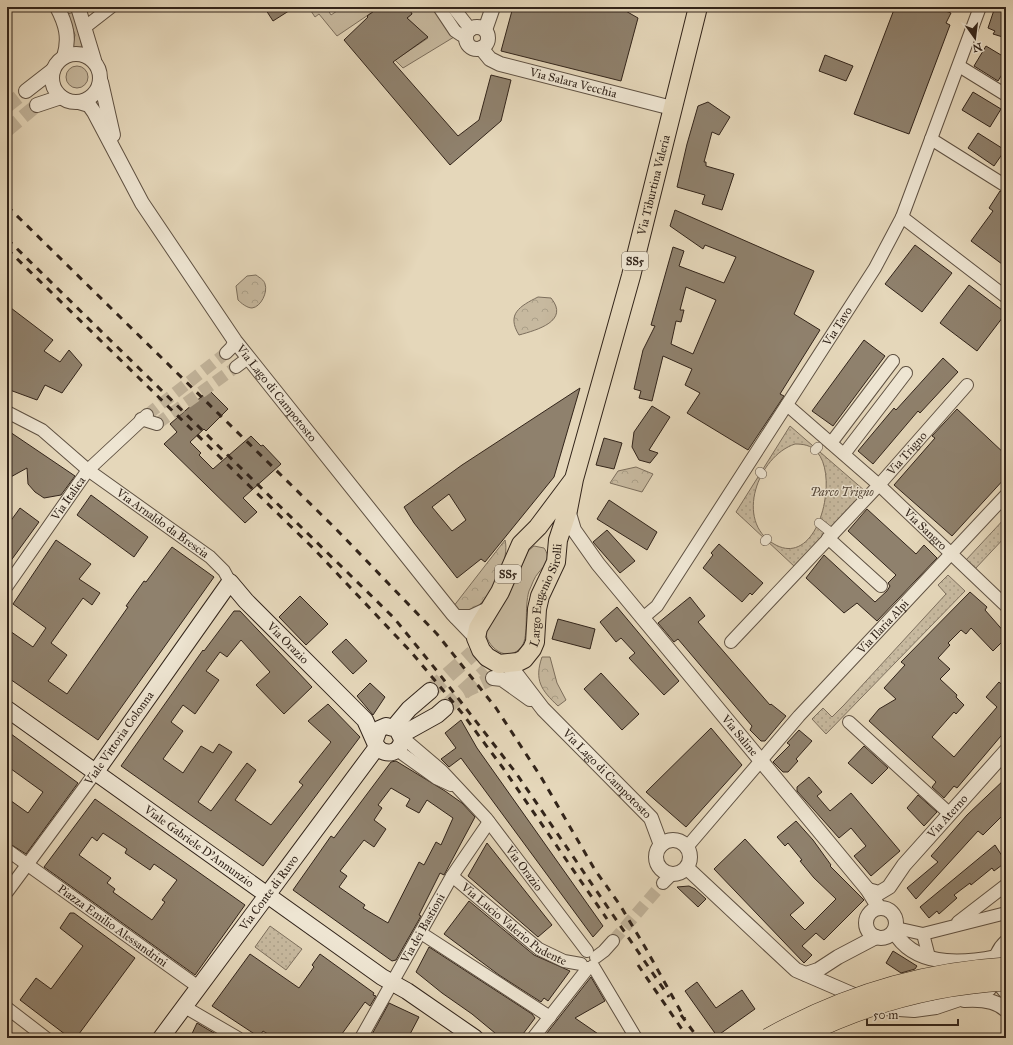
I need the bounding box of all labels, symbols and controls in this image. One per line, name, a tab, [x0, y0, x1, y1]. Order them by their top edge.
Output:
north arrow	[955, 18, 995, 58]
text: N	[971, 40, 983, 55]
street label: Via Salara Vecchia	[527, 65, 619, 101]
street label: Via Tiburtina Valeria	[634, 133, 673, 238]
road number: SS5	[622, 252, 648, 270]
street label: Via Tavo	[819, 304, 855, 349]
street label: Via Lago di Campotosto	[233, 341, 320, 444]
street label: Via Trigno	[883, 429, 930, 479]
street label: Via Italica	[48, 473, 89, 524]
street label: Via Arnaldo da Brescia	[113, 485, 212, 562]
park label: Parco Trigno	[810, 485, 874, 499]
street label: Via Sangro	[900, 505, 950, 553]
street label: Largo Eugenio Sirolli	[527, 542, 565, 649]
road number: SS5	[495, 565, 521, 583]
street label: Via Ilaria Alpi	[853, 596, 912, 657]
street label: Via Orazio	[264, 619, 312, 667]
street label: Viale Vittoria Colonna	[81, 688, 157, 788]
street label: Via Saline	[718, 711, 761, 759]
street label: Via Lago di Campotosto	[559, 725, 654, 821]
street label: Via Aterno	[924, 792, 971, 842]
street label: Viale Gabriele D'Annunzio	[141, 802, 257, 890]
street label: Via Orazio	[502, 842, 546, 894]
street label: Via Conte di Ruvo	[236, 852, 301, 934]
street label: Via Lucio Valerio Pudente	[458, 879, 569, 968]
street label: Piazza Emilio Alessandrini	[55, 882, 171, 970]
street label: Via dei Bastioni	[397, 890, 448, 966]
scale bar	[867, 1001, 958, 1027]
text: 50 m	[873, 1008, 898, 1022]

